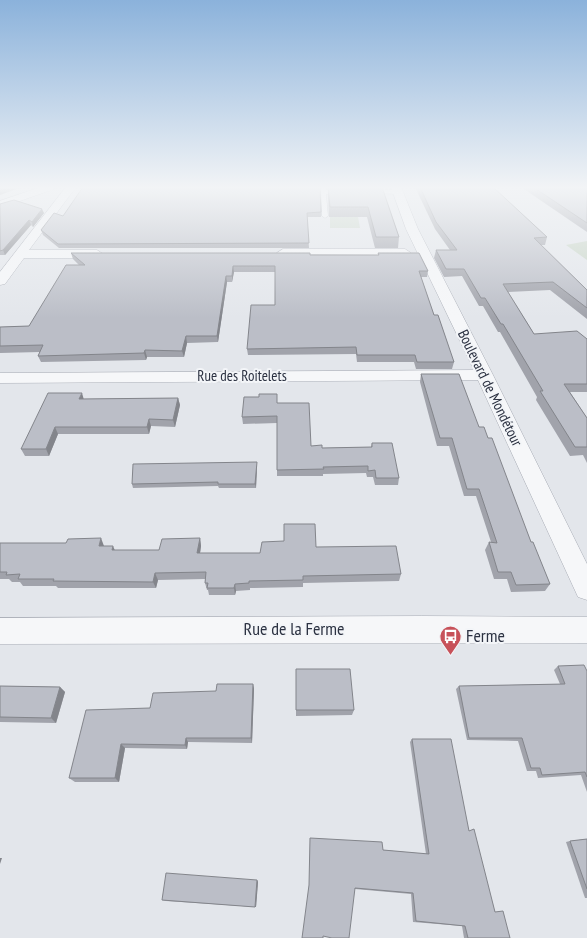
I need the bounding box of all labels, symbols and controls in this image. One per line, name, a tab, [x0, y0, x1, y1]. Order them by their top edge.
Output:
street label: Boulevard de Mondétour	[454, 326, 527, 450]
street label: Rue des Roitelets	[197, 366, 287, 385]
street label: Rue de la Ferme	[244, 617, 344, 640]
bus stop icon: Ferme	[437, 623, 463, 656]
place label: Ferme	[466, 624, 505, 647]

